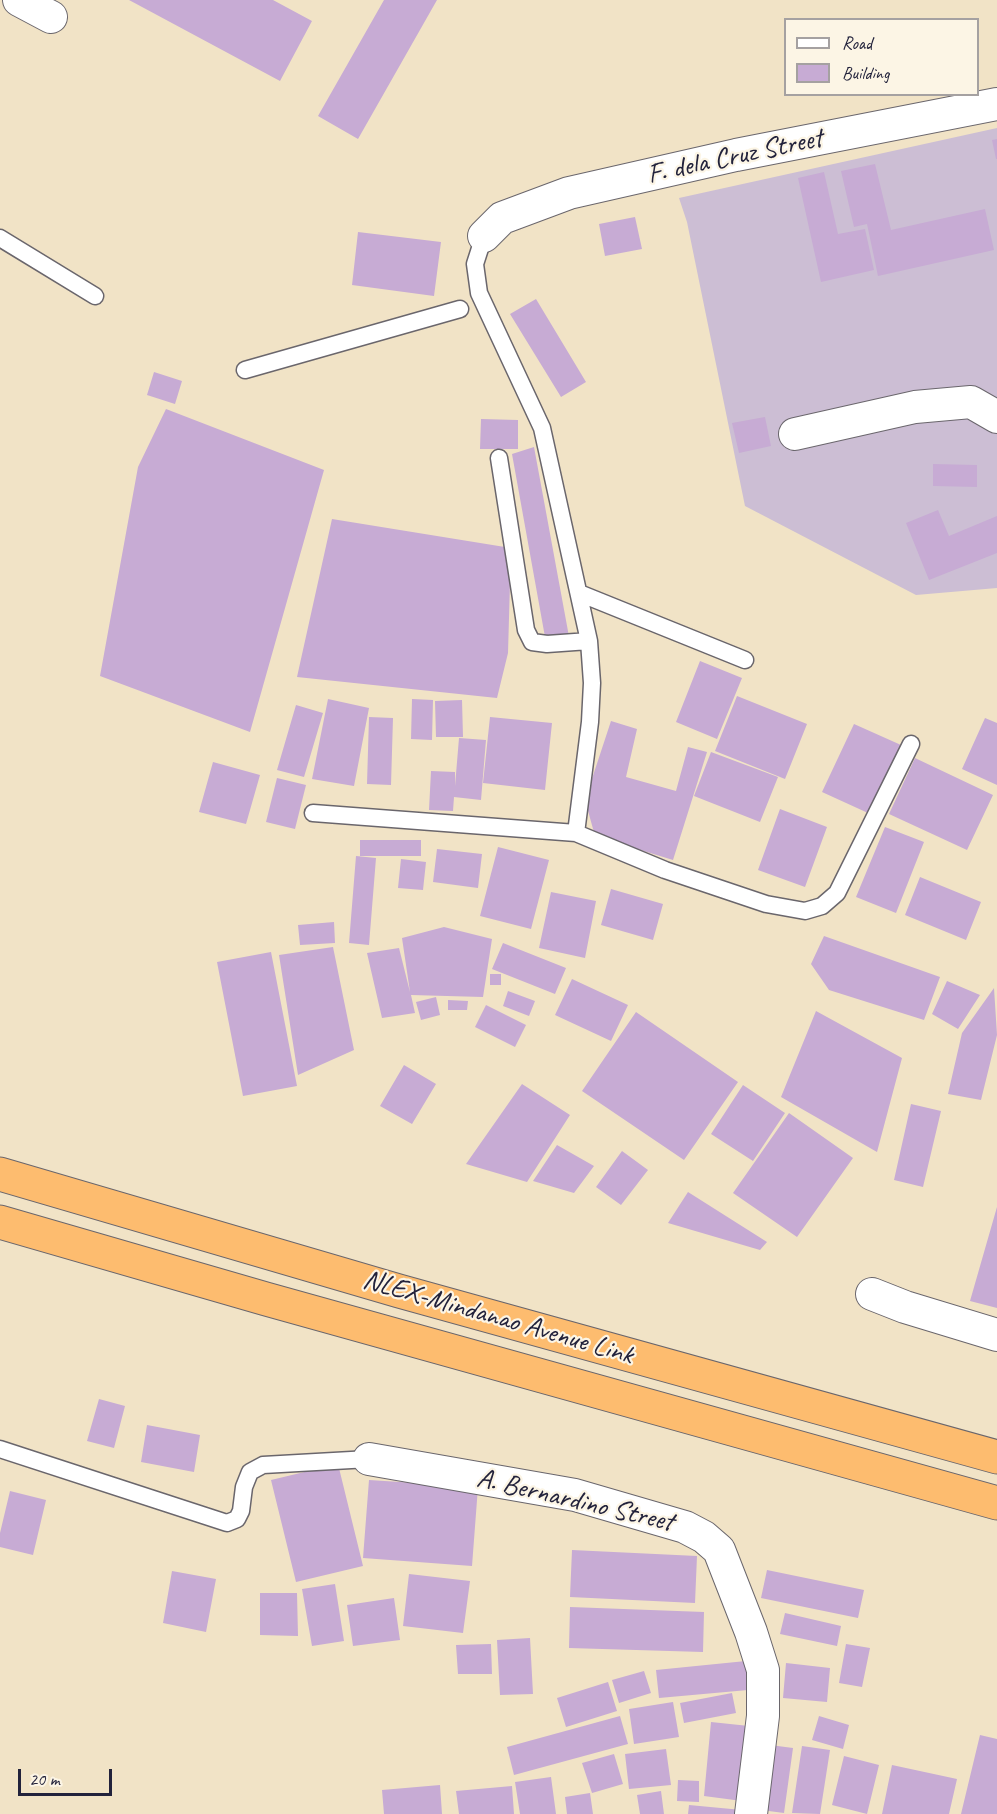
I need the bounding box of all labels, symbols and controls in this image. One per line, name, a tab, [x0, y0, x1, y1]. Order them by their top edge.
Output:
legend	[784, 18, 979, 96]
text: Road	[842, 32, 872, 54]
text: Building	[842, 62, 889, 84]
street label: F. dela Cruz Street	[644, 122, 826, 192]
street label: NLEX-Mindanao Avenue Link	[359, 1263, 637, 1373]
street label: A. Bernardino Street	[474, 1462, 676, 1540]
scale bar	[21, 1757, 116, 1795]
text: 20 m	[29, 1768, 60, 1790]

